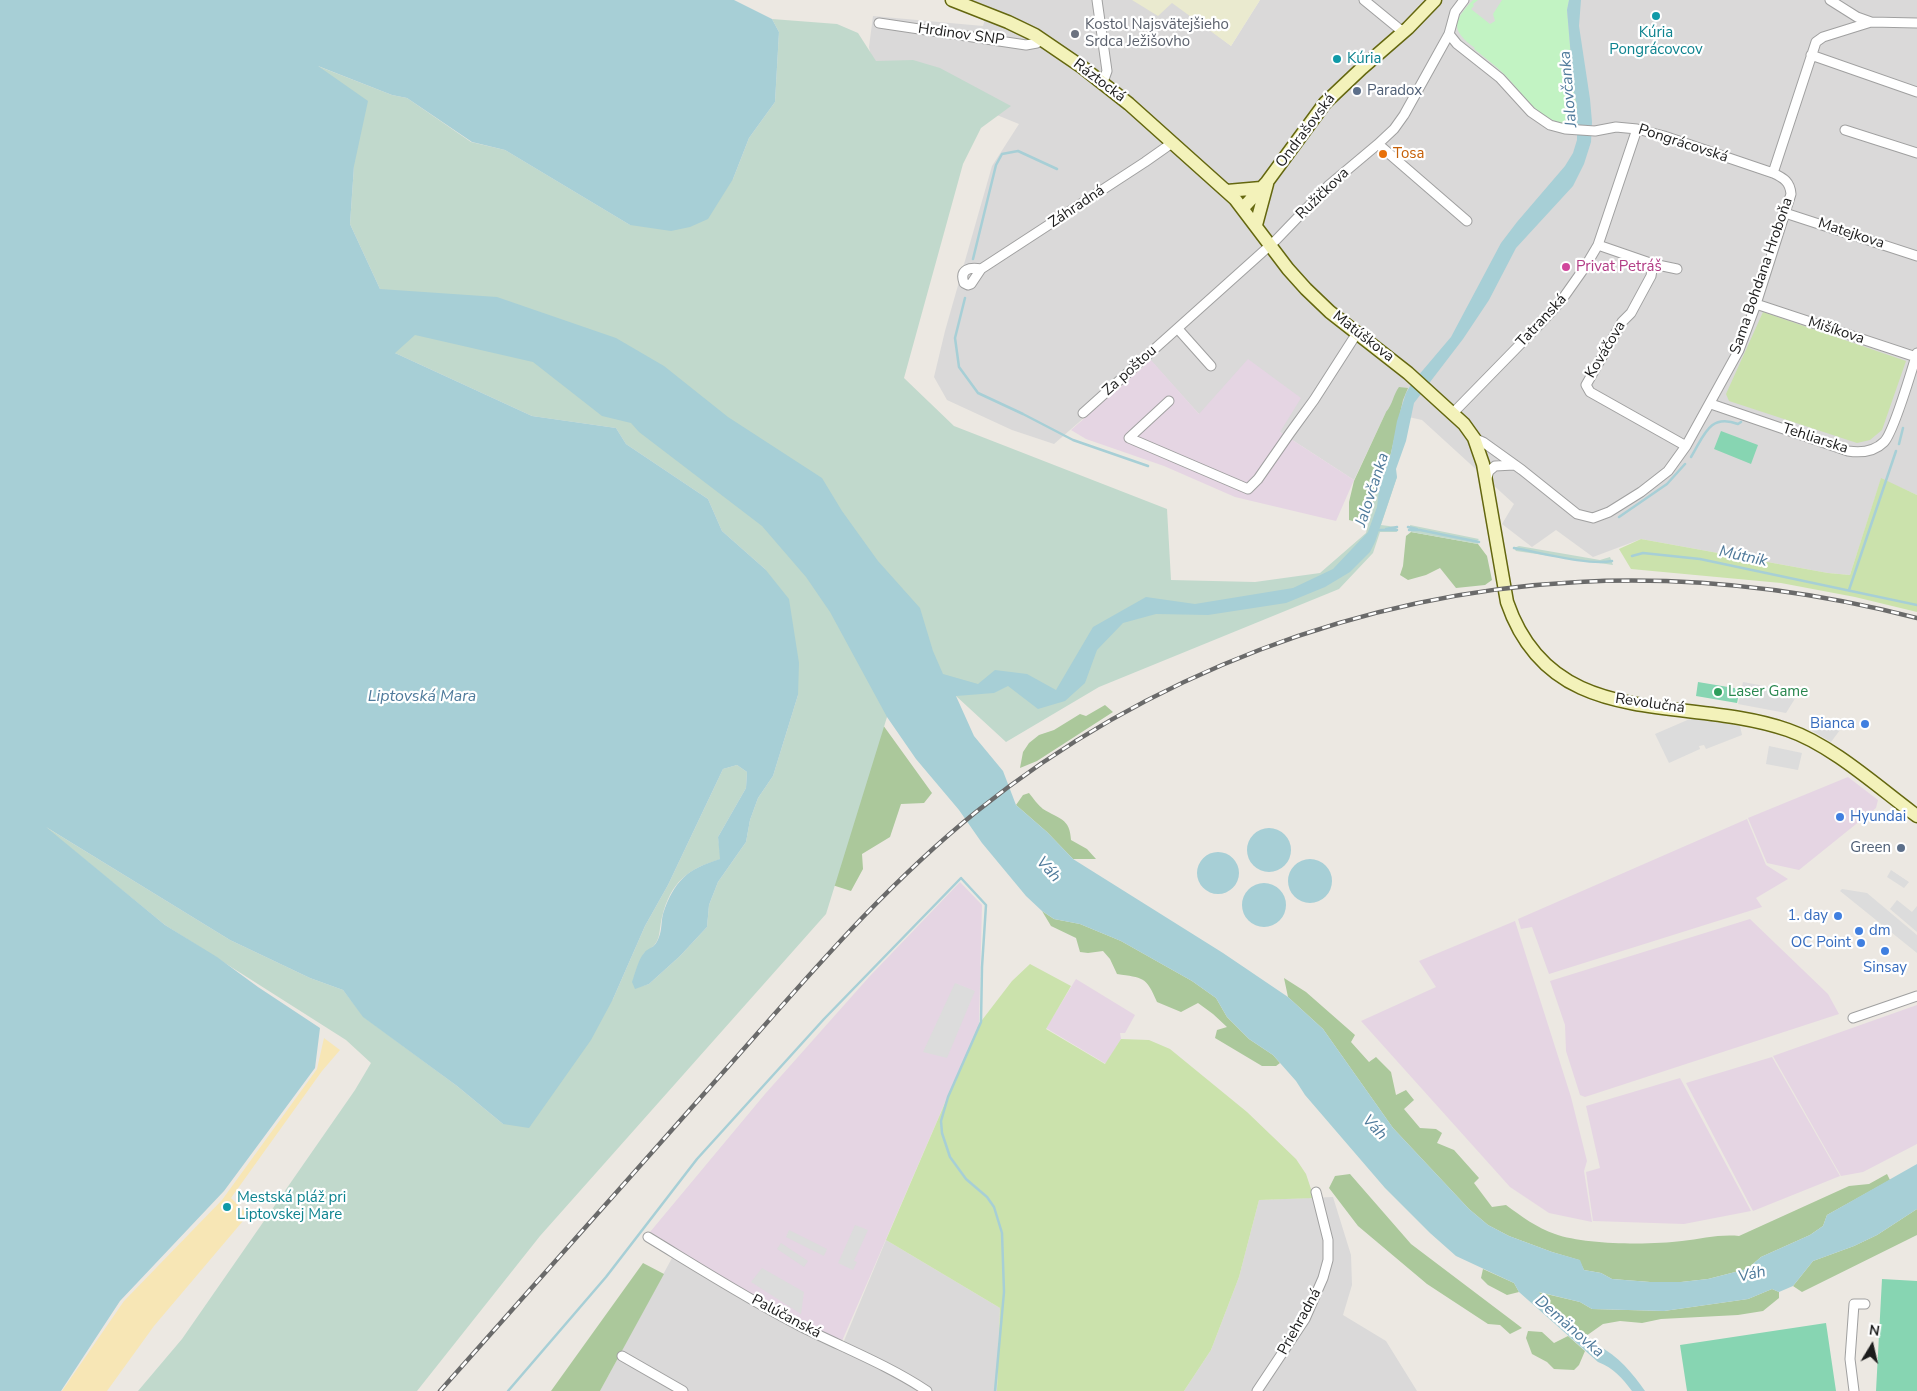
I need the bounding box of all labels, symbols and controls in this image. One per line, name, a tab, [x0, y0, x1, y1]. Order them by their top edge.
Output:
marker: Kúria Pongrácovcov	[1650, 10, 1662, 22]
place label: Kostol Najsvätejšieho Srdca Ježišovho	[1085, 16, 1229, 51]
street label: Hrdinov SNP	[917, 20, 1005, 50]
place label: Kúria Pongrácovcov	[1609, 24, 1703, 59]
marker: Kostol Najsvätejšieho Srdca Ježišovho	[1069, 28, 1081, 40]
place label: Kúria	[1347, 50, 1381, 68]
water label: Jalovčanka	[1556, 50, 1582, 128]
marker: Kúria	[1331, 53, 1343, 65]
street label: Ráztocká	[1069, 56, 1129, 106]
place label: Paradox	[1367, 82, 1422, 100]
marker: Paradox	[1351, 85, 1363, 97]
street label: Ondrašovská	[1272, 91, 1340, 171]
street label: Pongrácovská	[1636, 121, 1730, 167]
place label: Tosa	[1393, 145, 1424, 163]
marker: Tosa	[1377, 148, 1389, 160]
street label: Ružičkova	[1293, 164, 1353, 224]
street label: Záhradná	[1046, 182, 1108, 232]
street label: Sama Bohdana Hroboňa	[1727, 195, 1797, 357]
street label: Matejkova	[1816, 215, 1886, 253]
place label: Privat Petráš	[1576, 258, 1662, 276]
marker: Privat Petráš	[1560, 261, 1572, 273]
street label: Tatranská	[1513, 291, 1571, 351]
street label: Matúškova	[1329, 308, 1397, 366]
street label: Mišíkova	[1806, 313, 1866, 349]
street label: Kováčova	[1582, 318, 1630, 382]
street label: Za poštou	[1099, 342, 1161, 400]
street label: Tehliarska	[1780, 420, 1850, 458]
water label: Jalovčanka	[1352, 451, 1394, 529]
water label: Mútnik	[1717, 543, 1769, 571]
place label: Laser Game	[1728, 683, 1808, 701]
marker: Laser Game	[1712, 686, 1724, 698]
water label: Liptovská Mara	[368, 687, 476, 707]
street label: Revolučná	[1614, 690, 1686, 718]
place label: Bianca	[1810, 715, 1855, 733]
marker: Bianca	[1859, 718, 1871, 730]
place label: Hyundai	[1850, 808, 1906, 826]
marker: Hyundai	[1834, 811, 1846, 823]
place label: Green	[1850, 839, 1891, 857]
marker: Green	[1895, 842, 1907, 854]
water label: Váh	[1032, 853, 1064, 887]
place label: 1. day	[1787, 907, 1828, 925]
marker: 1. day	[1832, 910, 1844, 922]
place label: dm	[1869, 922, 1891, 940]
marker: dm	[1853, 925, 1865, 937]
place label: OC Point	[1791, 934, 1851, 952]
marker: OC Point	[1855, 937, 1867, 949]
marker: Sinsay	[1879, 945, 1891, 957]
place label: Sinsay	[1863, 959, 1907, 977]
water label: Váh	[1358, 1111, 1390, 1145]
place label: Mestská pláž pri Liptovskej Mare	[237, 1189, 346, 1224]
marker: Mestská pláž pri Liptovskej Mare	[221, 1201, 233, 1213]
water label: Váh	[1736, 1263, 1768, 1287]
street label: Priehradná	[1274, 1286, 1326, 1358]
street label: Palúčanská	[748, 1291, 824, 1343]
water label: Demänovka	[1531, 1292, 1607, 1362]
text: N	[1868, 1320, 1881, 1341]
north arrow	[1847, 1321, 1897, 1371]

